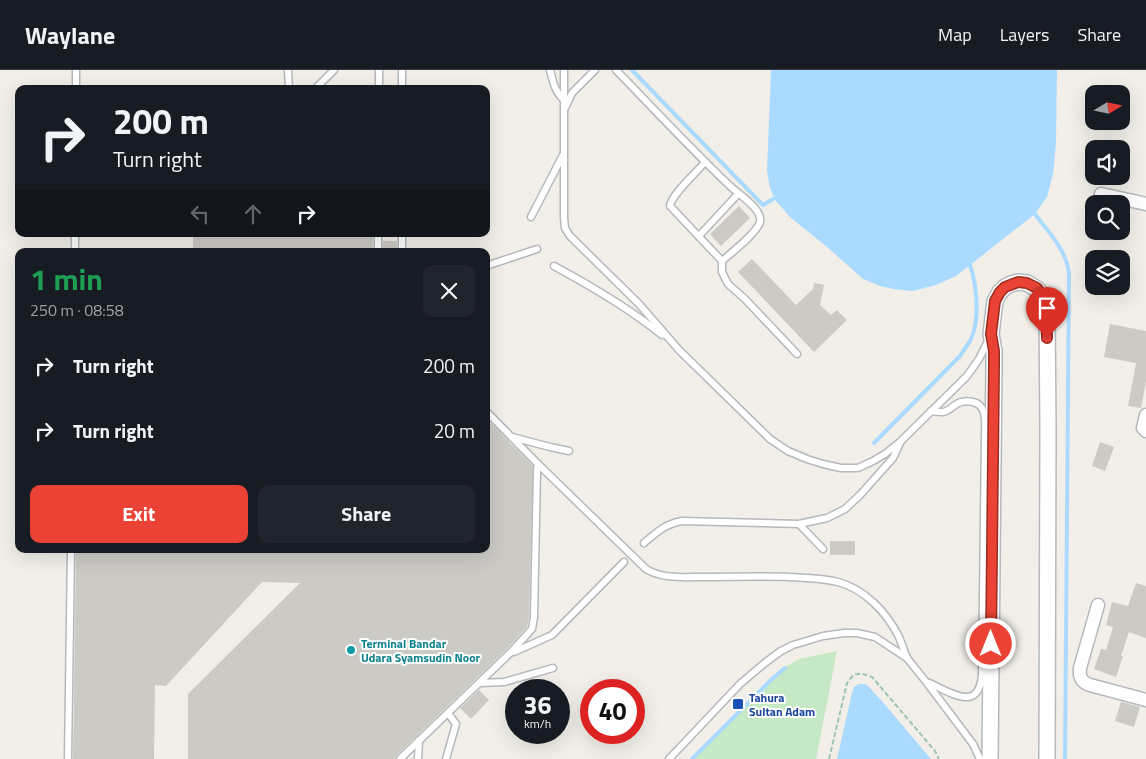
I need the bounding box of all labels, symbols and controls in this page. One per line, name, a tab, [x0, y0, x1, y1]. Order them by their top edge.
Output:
text: Waylane	[25, 17, 115, 53]
text: Map	[938, 21, 972, 48]
text: Layers	[1000, 21, 1049, 48]
text: Share	[1077, 21, 1121, 48]
north arrow	[1085, 85, 1130, 130]
map controls	[1085, 85, 1130, 295]
text: 200 m	[113, 94, 209, 148]
icon: right	[30, 105, 95, 170]
button: sound	[1085, 140, 1130, 185]
text: Turn right	[113, 142, 202, 176]
button: search	[1085, 195, 1130, 240]
icon: left	[186, 200, 214, 228]
icon: ahead	[239, 200, 267, 228]
icon: right	[292, 200, 320, 228]
button: layers	[1085, 250, 1130, 295]
text: 1 min	[30, 256, 103, 302]
button: close	[423, 265, 475, 317]
pin	[1026, 287, 1068, 338]
icon: arrive	[1033, 294, 1061, 322]
text: 250 m · 08:58	[30, 298, 124, 322]
text: Turn right	[73, 351, 154, 380]
text: 200 m	[423, 351, 475, 380]
icon: right	[30, 352, 58, 380]
text: Turn right	[73, 416, 154, 445]
text: 20 m	[434, 416, 475, 445]
icon: right	[30, 417, 58, 445]
button: Exit	[30, 485, 248, 543]
button: Share	[258, 485, 475, 543]
position arrow	[964, 617, 1016, 669]
place label: Terminal Bandar Udara Syamsudin Noor	[361, 634, 481, 667]
marker: Terminal Bandar Udara Syamsudin Noor	[345, 644, 357, 656]
speed limit sign: 40	[580, 679, 645, 744]
text: 36	[523, 686, 552, 724]
place label: Tahura Sultan Adam	[749, 688, 815, 721]
marker: Tahura Sultan Adam	[731, 697, 745, 711]
text: km/h	[524, 714, 551, 733]

